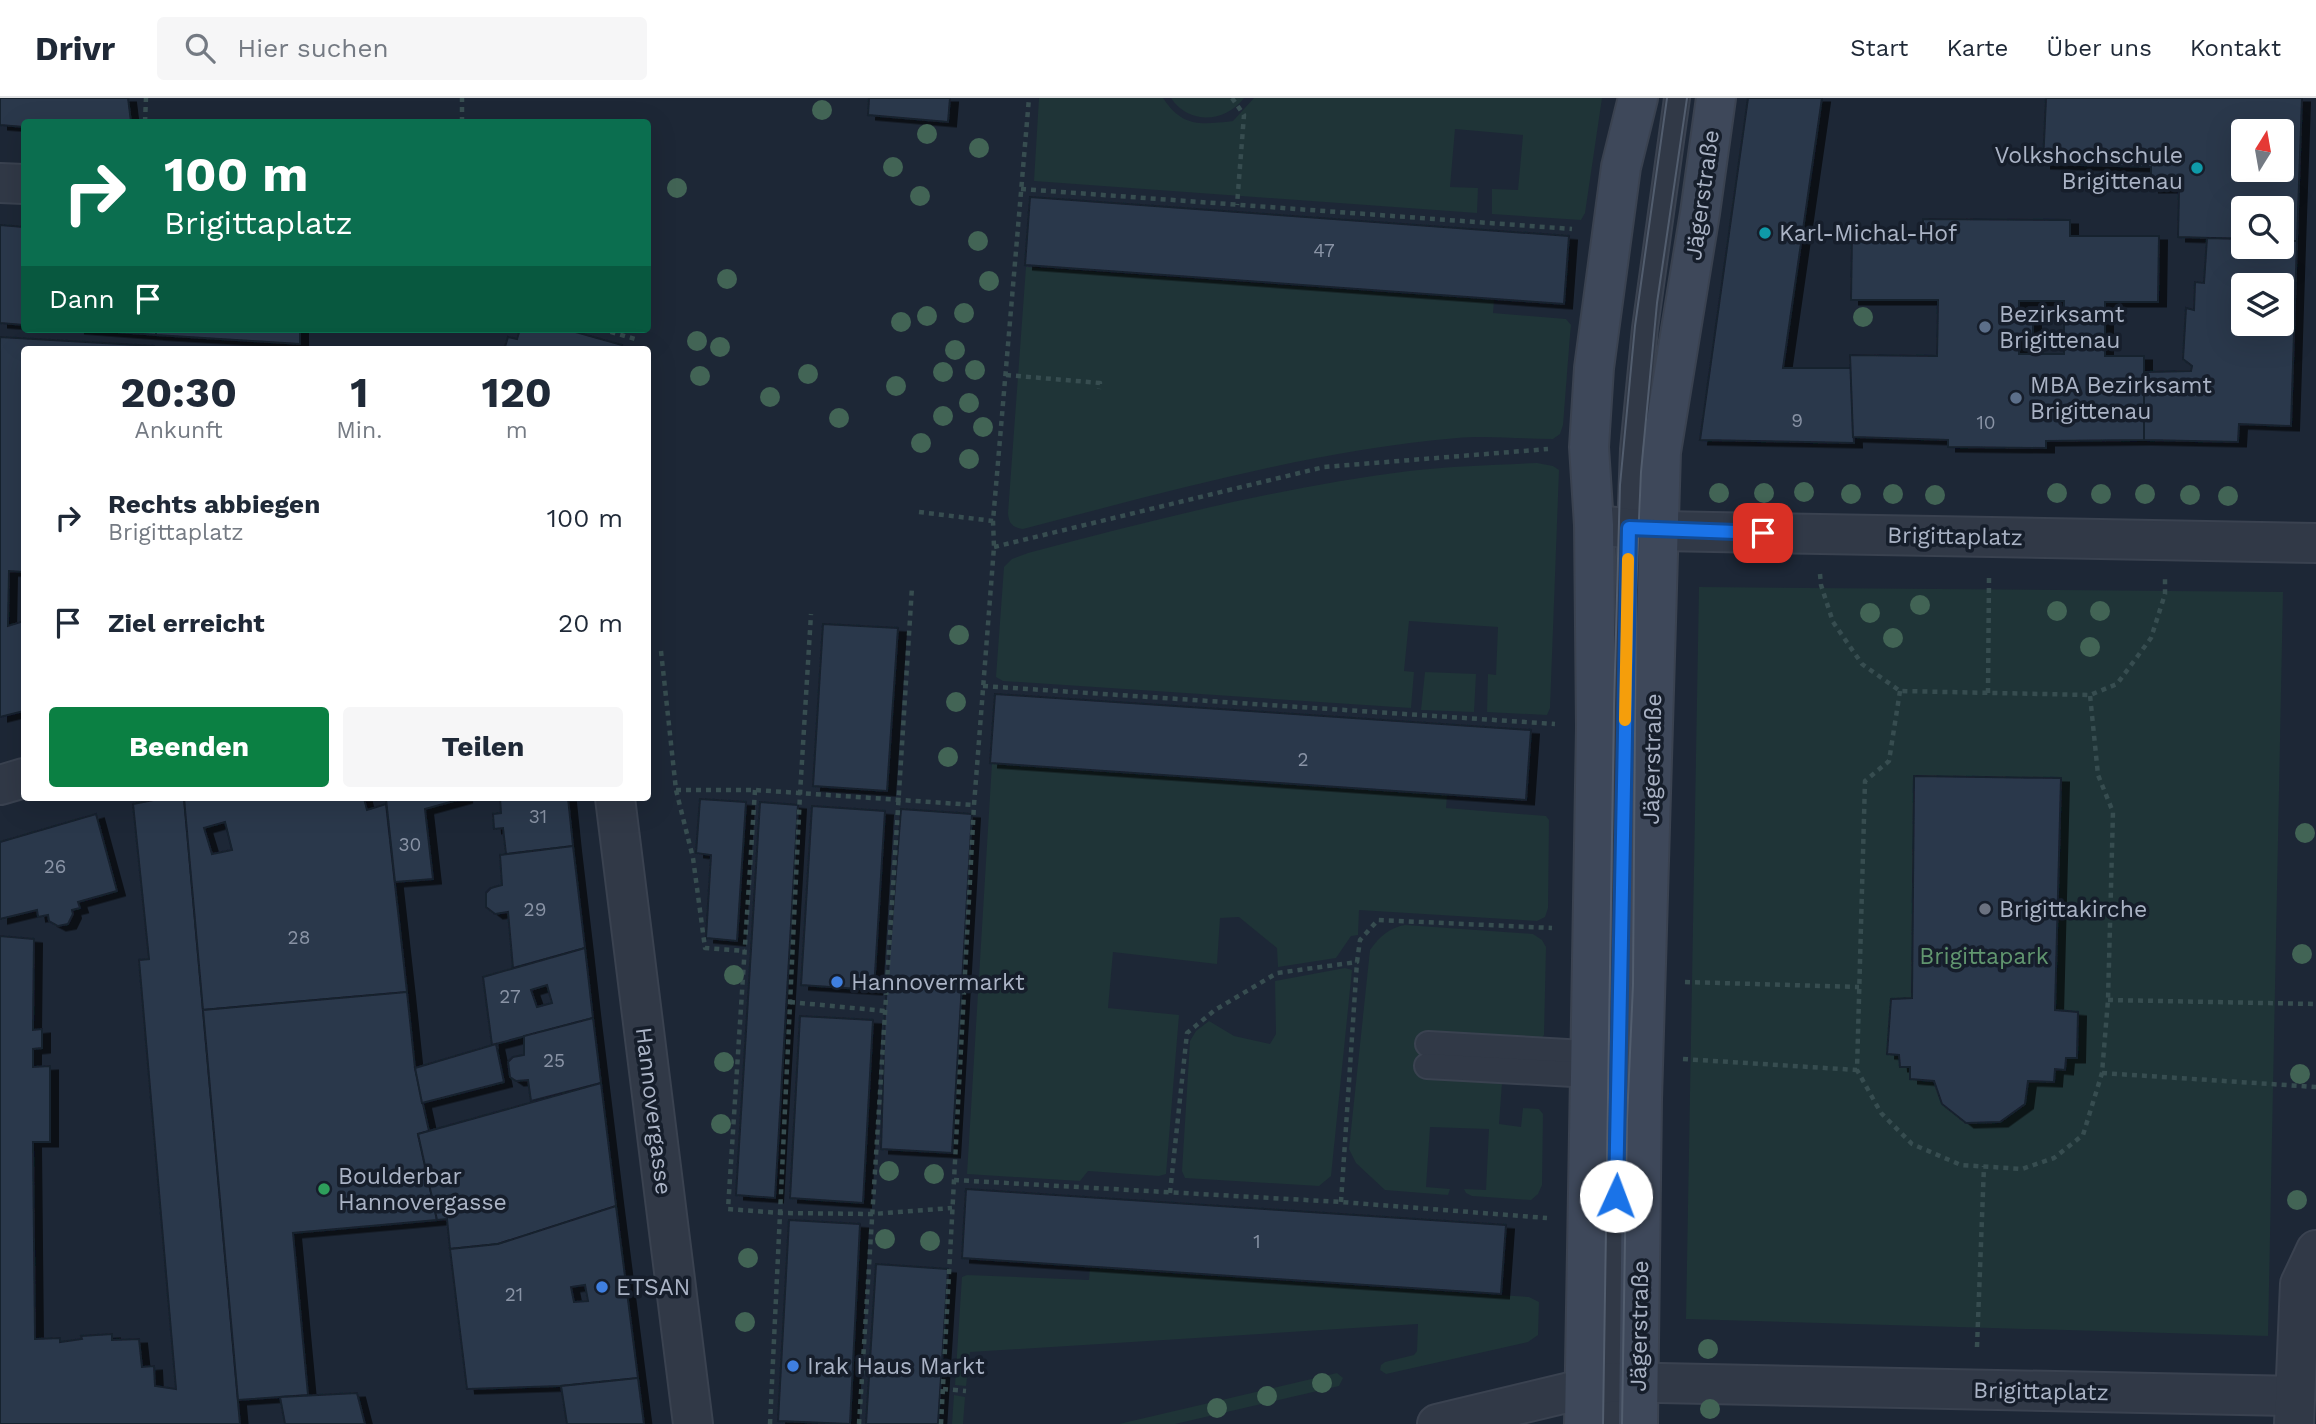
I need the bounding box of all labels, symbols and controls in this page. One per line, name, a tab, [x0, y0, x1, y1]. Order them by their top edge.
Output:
search box	[157, 17, 647, 80]
text: Drivr	[35, 29, 115, 68]
icon: search	[181, 29, 219, 67]
text: Hier suchen	[237, 33, 389, 63]
text: Start	[1850, 34, 1908, 62]
text: Karte	[1946, 34, 2008, 62]
text: Über uns	[2046, 34, 2152, 62]
text: Kontakt	[2190, 34, 2281, 62]
north arrow	[2231, 119, 2294, 182]
map controls	[2231, 119, 2294, 336]
street label: Jägerstraße	[1680, 128, 1725, 262]
place label: Volkshochschule Brigittenau	[1995, 142, 2183, 195]
text: 100 m	[164, 145, 308, 203]
icon: right	[49, 147, 140, 238]
marker: Volkshochschule Brigittenau	[2189, 160, 2205, 176]
button: search	[2231, 196, 2294, 259]
text: Brigittaplatz	[164, 204, 353, 242]
place label: Karl-Michal-Hof	[1779, 220, 1957, 247]
marker: Karl-Michal-Hof	[1757, 225, 1773, 241]
house number: 47	[1313, 239, 1335, 262]
button: layers	[2231, 273, 2294, 336]
icon: arrive	[129, 280, 167, 318]
text: Dann	[49, 284, 115, 314]
place label: Bezirksamt Brigittenau	[1999, 301, 2125, 354]
marker: Bezirksamt Brigittenau	[1977, 319, 1993, 335]
text: 20:30	[120, 368, 237, 417]
text: 1	[350, 368, 368, 417]
text: 120	[482, 368, 552, 417]
place label: MBA Bezirksamt Brigittenau	[2030, 372, 2212, 425]
marker: MBA Bezirksamt Brigittenau	[2008, 390, 2024, 406]
house number: 9	[1791, 409, 1803, 432]
house number: 10	[1976, 411, 1996, 434]
text: Ankunft	[134, 417, 223, 444]
text: Min.	[336, 417, 382, 444]
text: m	[506, 417, 528, 444]
text: Rechts abbiegen	[108, 489, 320, 519]
icon: right	[49, 499, 87, 537]
text: 100 m	[547, 503, 623, 533]
pin	[1733, 503, 1793, 563]
icon: arrive	[1744, 514, 1782, 552]
text: Brigittaplatz	[108, 519, 244, 546]
street label: Brigittaplatz	[1887, 522, 2023, 551]
icon: arrive	[49, 604, 87, 642]
text: Ziel erreicht	[108, 608, 265, 638]
text: 20 m	[558, 608, 623, 638]
street label: Jägerstraße	[1638, 693, 1667, 825]
button: Beenden	[49, 707, 329, 787]
button: Teilen	[343, 707, 623, 787]
house number: 2	[1297, 748, 1309, 771]
house number: 31	[529, 805, 547, 828]
house number: 30	[399, 833, 421, 856]
house number: 26	[44, 855, 66, 878]
place label: Brigittakirche	[1999, 896, 2147, 923]
house number: 29	[524, 898, 546, 921]
marker: Brigittakirche	[1977, 901, 1993, 917]
house number: 28	[288, 926, 310, 949]
park label: Brigittapark	[1919, 943, 2049, 970]
place label: Hannovermarkt	[851, 969, 1025, 996]
marker: Hannovermarkt	[829, 974, 845, 990]
house number: 27	[499, 985, 521, 1008]
street label: Hannovergasse	[630, 1026, 677, 1196]
house number: 25	[543, 1049, 565, 1072]
position arrow	[1579, 1159, 1653, 1233]
place label: Boulderbar Hannovergasse	[338, 1163, 507, 1216]
marker: Boulderbar Hannovergasse	[316, 1181, 332, 1197]
house number: 1	[1253, 1230, 1261, 1253]
street label: Jägerstraße	[1625, 1260, 1654, 1392]
place label: ETSAN	[616, 1274, 690, 1301]
marker: ETSAN	[594, 1279, 610, 1295]
house number: 21	[505, 1283, 523, 1306]
place label: Irak Haus Markt	[807, 1353, 985, 1380]
marker: Irak Haus Markt	[785, 1358, 801, 1374]
street label: Brigittaplatz	[1973, 1377, 2109, 1406]

